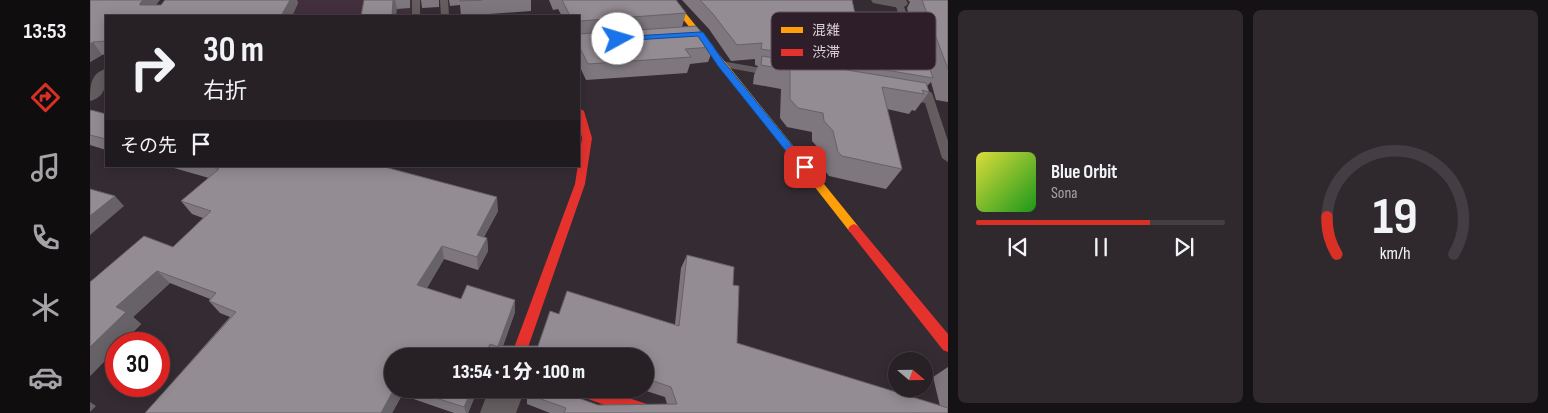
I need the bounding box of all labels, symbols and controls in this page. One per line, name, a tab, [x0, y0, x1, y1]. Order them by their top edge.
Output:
position arrow	[591, 12, 643, 64]
legend	[771, 12, 936, 70]
text: 13:53	[24, 18, 66, 45]
text: 混雑	[812, 22, 840, 39]
text: 30 m	[203, 29, 264, 72]
icon: right	[120, 35, 185, 100]
text: 渋滞	[812, 44, 840, 61]
text: 右折	[203, 78, 247, 105]
icon: directions	[28, 80, 63, 115]
icon: arrive	[187, 130, 215, 158]
text: その先	[120, 135, 177, 158]
pin	[784, 146, 826, 188]
icon: music	[28, 150, 63, 185]
icon: arrive	[791, 153, 819, 181]
text: Blue Orbit	[1051, 161, 1117, 184]
text: Sona	[1051, 184, 1078, 203]
text: 19	[1373, 186, 1418, 249]
icon: phone	[28, 220, 63, 255]
icon: previous	[1004, 233, 1032, 261]
icon: pause	[1087, 233, 1115, 261]
icon: next	[1170, 233, 1198, 261]
text: km/h	[1380, 243, 1411, 264]
icon: climate	[28, 290, 63, 325]
speed limit sign: 30	[105, 332, 170, 397]
north arrow	[888, 352, 932, 398]
map controls	[888, 352, 933, 397]
icon: car	[28, 360, 63, 395]
text: 13:54 · 1 分 · 100 m	[453, 361, 585, 384]

